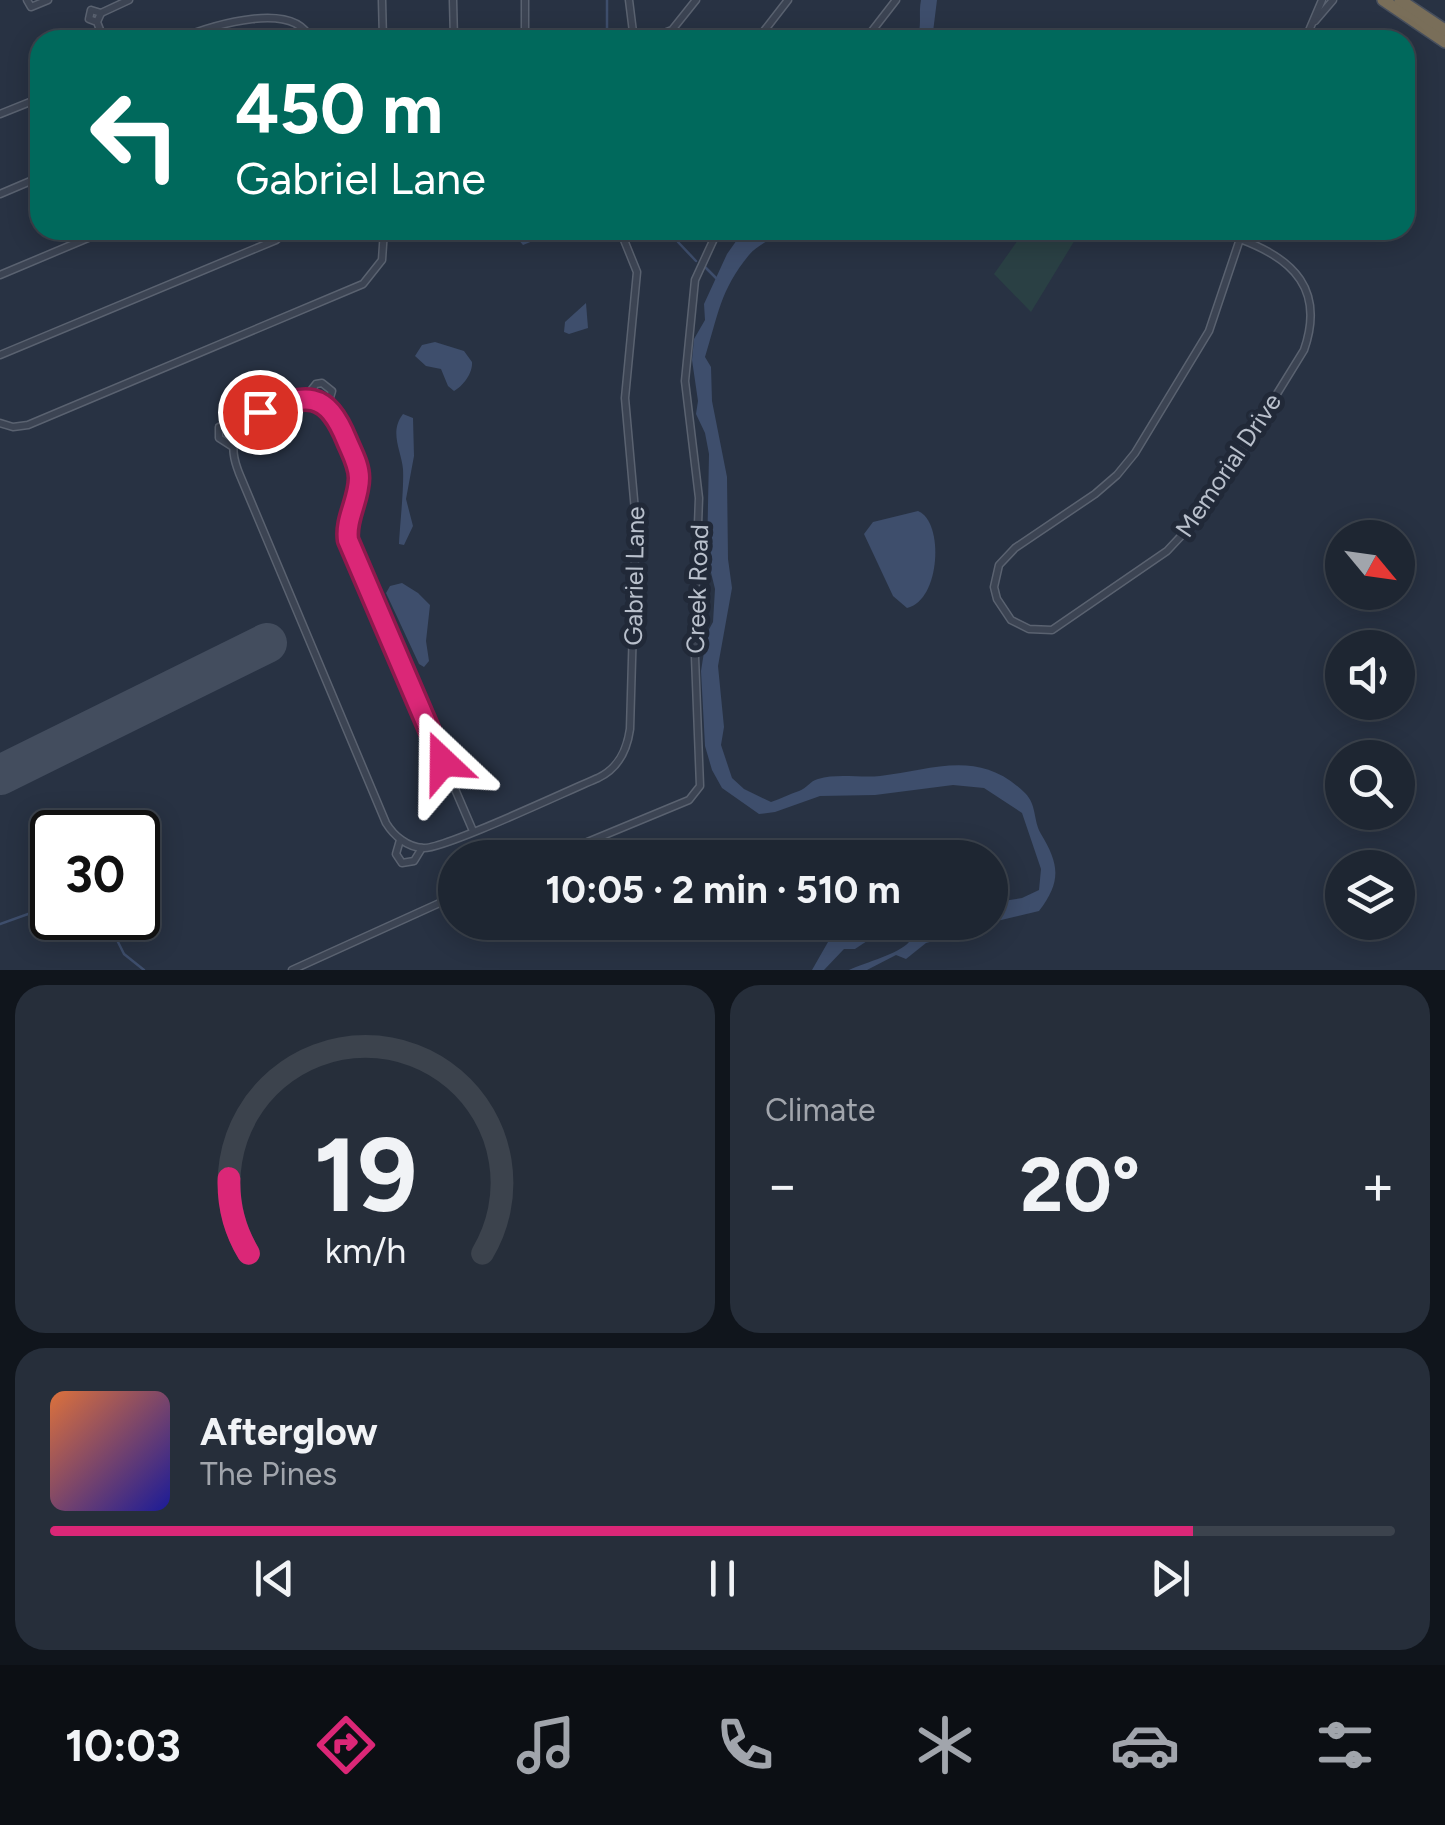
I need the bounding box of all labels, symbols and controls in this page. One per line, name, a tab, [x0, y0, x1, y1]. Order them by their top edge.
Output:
text: 450 m	[235, 66, 443, 151]
icon: left	[70, 70, 200, 200]
text: Gabriel Lane	[235, 151, 486, 205]
pin	[218, 370, 303, 455]
icon: arrive	[233, 385, 288, 440]
street label: Memorial Drive	[1169, 387, 1287, 543]
street label: Gabriel Lane	[618, 506, 650, 646]
north arrow	[1325, 520, 1415, 610]
map controls	[1325, 520, 1415, 940]
street label: Creek Road	[680, 524, 714, 654]
button: sound	[1325, 630, 1415, 720]
position arrow	[391, 710, 495, 814]
button: search	[1325, 740, 1415, 830]
speed limit sign: 30	[30, 810, 160, 940]
button: layers	[1325, 850, 1415, 940]
text: 10:05 · 2 min · 510 m	[545, 867, 901, 913]
text: Climate	[765, 1091, 876, 1129]
text: 19	[313, 1112, 417, 1237]
text: 20°	[1020, 1140, 1140, 1230]
text: −	[765, 1152, 799, 1218]
text: +	[1361, 1152, 1395, 1218]
text: km/h	[324, 1229, 406, 1272]
text: Afterglow	[200, 1409, 378, 1455]
text: The Pines	[200, 1455, 337, 1493]
icon: previous	[247, 1551, 302, 1606]
icon: pause	[695, 1551, 750, 1606]
icon: next	[1143, 1551, 1198, 1606]
icon: directions	[311, 1710, 381, 1780]
icon: music	[511, 1710, 581, 1780]
icon: phone	[710, 1710, 780, 1780]
icon: climate	[910, 1710, 980, 1780]
icon: car	[1110, 1710, 1180, 1780]
icon: filters	[1310, 1710, 1380, 1780]
text: 10:03	[65, 1718, 181, 1772]

